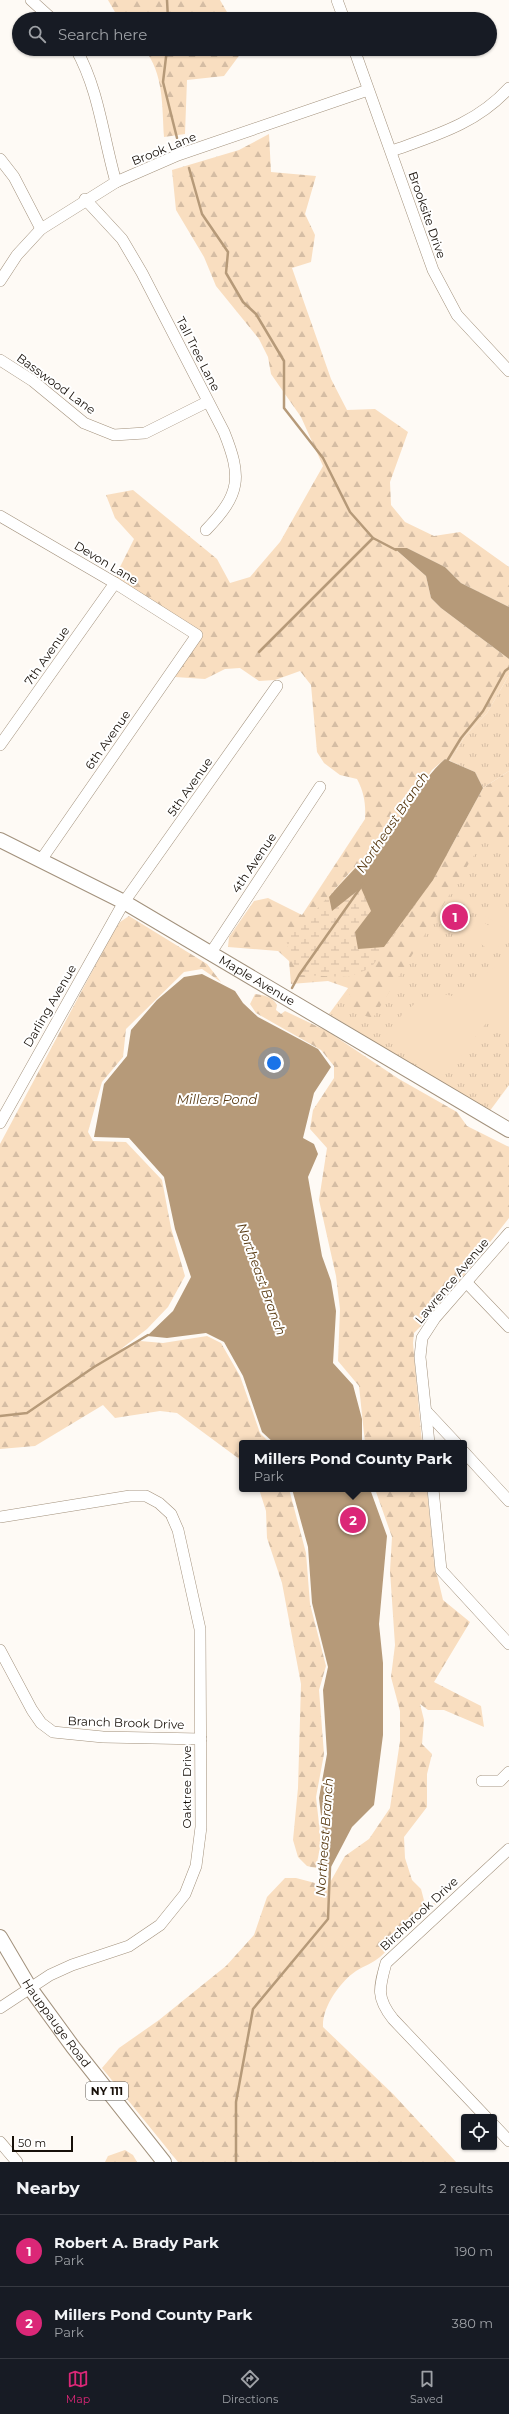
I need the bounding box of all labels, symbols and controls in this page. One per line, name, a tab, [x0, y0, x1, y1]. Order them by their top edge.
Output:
search box	[12, 12, 497, 56]
icon: search	[26, 23, 48, 45]
text: Search here	[58, 25, 147, 44]
street label: Brook Lane	[129, 129, 198, 168]
street label: Brooksite Drive	[406, 169, 449, 260]
street label: Tall Tree Lane	[173, 314, 224, 394]
street label: Basswood Lane	[14, 350, 99, 417]
street label: Devon Lane	[72, 538, 141, 587]
street label: 7th Avenue	[21, 623, 72, 688]
street label: 6th Avenue	[82, 707, 133, 772]
street label: 5th Avenue	[164, 754, 215, 819]
water label: Northeast Branch	[352, 768, 432, 876]
street label: 4th Avenue	[228, 830, 279, 896]
pin: 1	[442, 902, 468, 932]
street label: Maple Avenue	[216, 952, 298, 1009]
street label: Darling Avenue	[20, 962, 79, 1050]
your location	[264, 1053, 284, 1073]
water label: Millers Pond	[177, 1091, 257, 1107]
water label: Northeast Branch	[234, 1221, 290, 1337]
street label: Lawrence Avenue	[412, 1235, 492, 1326]
popup	[239, 1440, 467, 1492]
text: Millers Pond County Park	[254, 1449, 452, 1468]
text: Park	[254, 1468, 284, 1484]
pin: 2	[340, 1505, 366, 1535]
street label: Branch Brook Drive	[67, 1713, 185, 1732]
street label: Oaktree Drive	[179, 1746, 194, 1828]
water label: Northeast Branch	[312, 1777, 336, 1897]
street label: Birchbrook Drive	[376, 1874, 461, 1954]
street label: Hauppauge Road	[19, 1976, 94, 2070]
road number: NY 111	[86, 2082, 128, 2100]
map controls	[461, 2114, 497, 2150]
button: locate	[461, 2114, 497, 2150]
scale bar	[12, 2134, 73, 2153]
text: 50 m	[18, 2136, 46, 2150]
text: Nearby	[16, 2178, 80, 2198]
text: 2 results	[439, 2180, 493, 2196]
text: Robert A. Brady Park	[54, 2233, 219, 2252]
text: 1	[26, 2243, 32, 2259]
text: 190 m	[455, 2243, 493, 2259]
text: Park	[54, 2252, 84, 2268]
text: Millers Pond County Park	[54, 2305, 252, 2324]
text: 2	[25, 2315, 33, 2331]
text: 380 m	[452, 2315, 493, 2331]
text: Park	[54, 2324, 84, 2340]
tab: Map	[66, 2368, 90, 2406]
tab: Directions	[222, 2368, 278, 2406]
tab: Saved	[410, 2368, 443, 2406]

